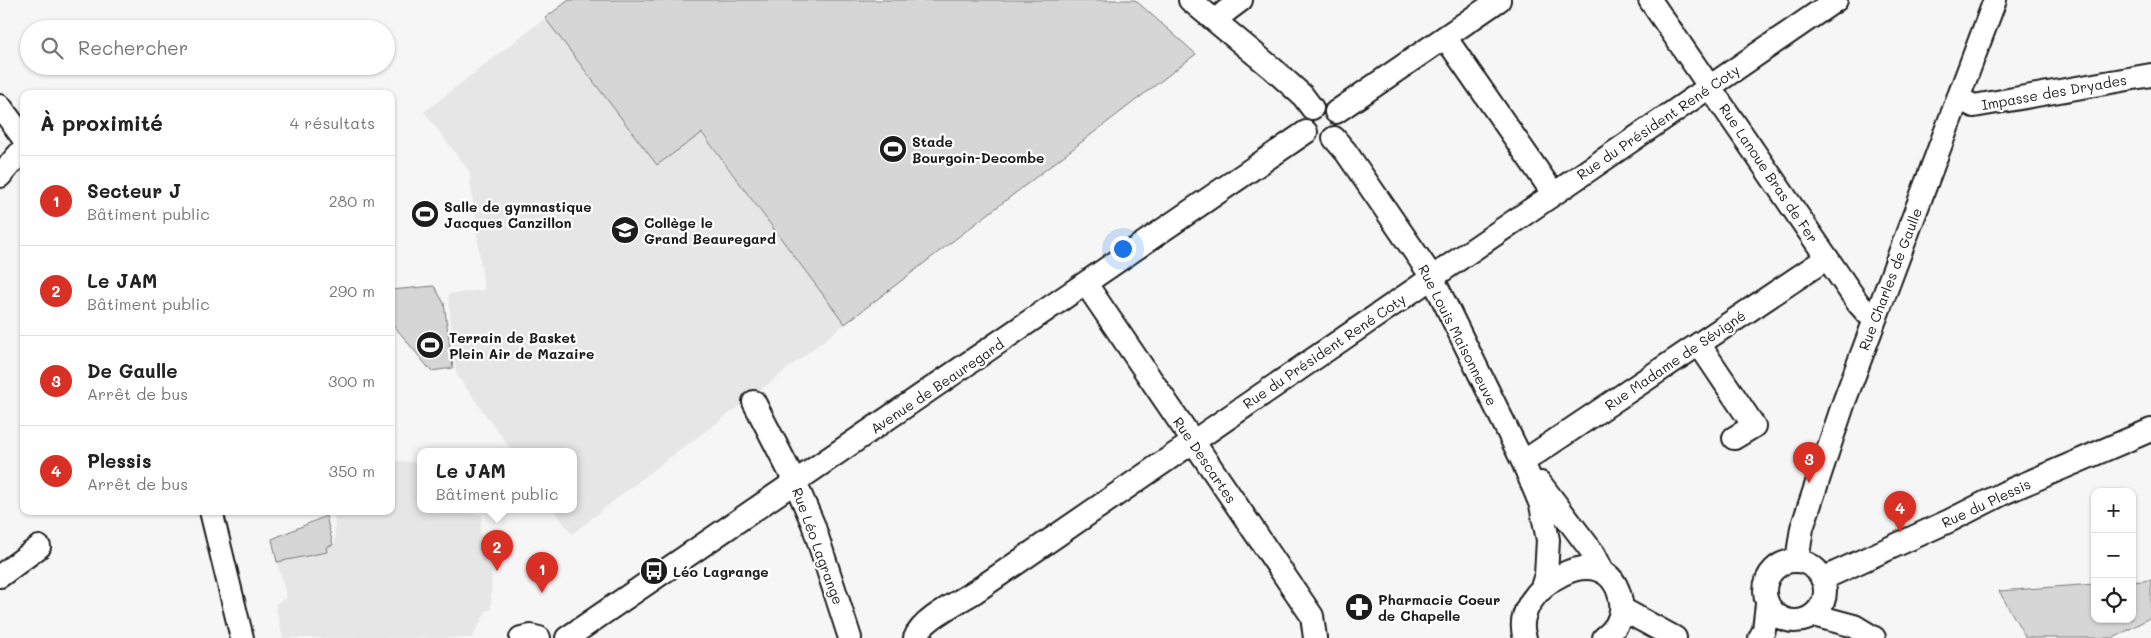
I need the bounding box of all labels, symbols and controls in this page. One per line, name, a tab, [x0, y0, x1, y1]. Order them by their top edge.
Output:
search box	[20, 20, 395, 75]
icon: search	[38, 34, 66, 62]
text: Rechercher	[78, 35, 188, 60]
street label: Rue du Président René Coty	[1573, 60, 1743, 184]
street label: Impasse des Dryades	[1980, 70, 2128, 114]
street label: Rue Lanoue Bras de Fer	[1715, 100, 1823, 246]
text: À proximité	[40, 109, 163, 136]
text: 4 résultats	[290, 112, 375, 133]
place label: Stade Bourgoin-Decombe	[912, 132, 1044, 167]
sports icon: Stade Bourgoin-Decombe	[878, 134, 908, 164]
text: Secteur J	[87, 178, 182, 203]
text: 1	[52, 190, 60, 211]
text: 280 m	[329, 190, 375, 211]
place label: Salle de gymnastique Jacques Canzillon	[444, 197, 592, 232]
sports icon: Salle de gymnastique Jacques Canzillon	[410, 199, 440, 229]
text: Bâtiment public	[87, 203, 210, 224]
street label: Rue Charles de Gaulle	[1854, 205, 1926, 353]
place label: Collège le Grand Beauregard	[644, 213, 776, 248]
school or university icon: Collège le Grand Beauregard	[610, 215, 640, 245]
your location	[1110, 236, 1136, 262]
street label: Rue Louis Maisonneuve	[1414, 261, 1502, 409]
text: Le JAM	[87, 268, 157, 293]
text: 2	[52, 280, 60, 301]
text: 290 m	[329, 280, 375, 301]
street label: Rue du Président René Coty	[1239, 289, 1409, 413]
text: Bâtiment public	[87, 293, 210, 314]
street label: Rue Madame de Sévigné	[1601, 306, 1749, 414]
place label: Terrain de Basket Plein Air de Mazaire	[449, 328, 594, 363]
sports icon: Terrain de Basket Plein Air de Mazaire	[415, 330, 445, 360]
street label: Avenue de Beauregard	[867, 334, 1008, 438]
text: De Gaulle	[87, 358, 178, 383]
text: 3	[51, 370, 61, 391]
text: 300 m	[328, 370, 375, 391]
text: Arrêt de bus	[87, 383, 188, 404]
street label: Rue Descartes	[1169, 413, 1241, 507]
pin: 3	[1793, 442, 1825, 483]
text: Plessis	[87, 448, 152, 473]
popup	[417, 448, 577, 513]
text: Le JAM	[436, 458, 506, 483]
text: 4	[51, 460, 61, 481]
text: 350 m	[329, 460, 375, 481]
text: Arrêt de bus	[87, 473, 188, 494]
street label: Rue du Plessis	[1938, 474, 2034, 532]
text: Bâtiment public	[436, 483, 558, 504]
street label: Rue Léo Lagrange	[788, 485, 848, 607]
map controls	[2091, 488, 2136, 623]
button: +	[2091, 488, 2136, 533]
pin: 4	[1884, 491, 1916, 532]
pin: 2	[481, 530, 513, 571]
button: −	[2091, 533, 2136, 578]
pin: 1	[526, 552, 558, 593]
bus stop icon: Léo Lagrange	[639, 556, 669, 586]
place label: Léo Lagrange	[673, 562, 769, 581]
button: locate	[2091, 578, 2136, 623]
place label: Pharmacie Coeur de Chapelle	[1378, 590, 1500, 625]
pharmacy icon: Pharmacie Coeur de Chapelle	[1344, 592, 1374, 622]

